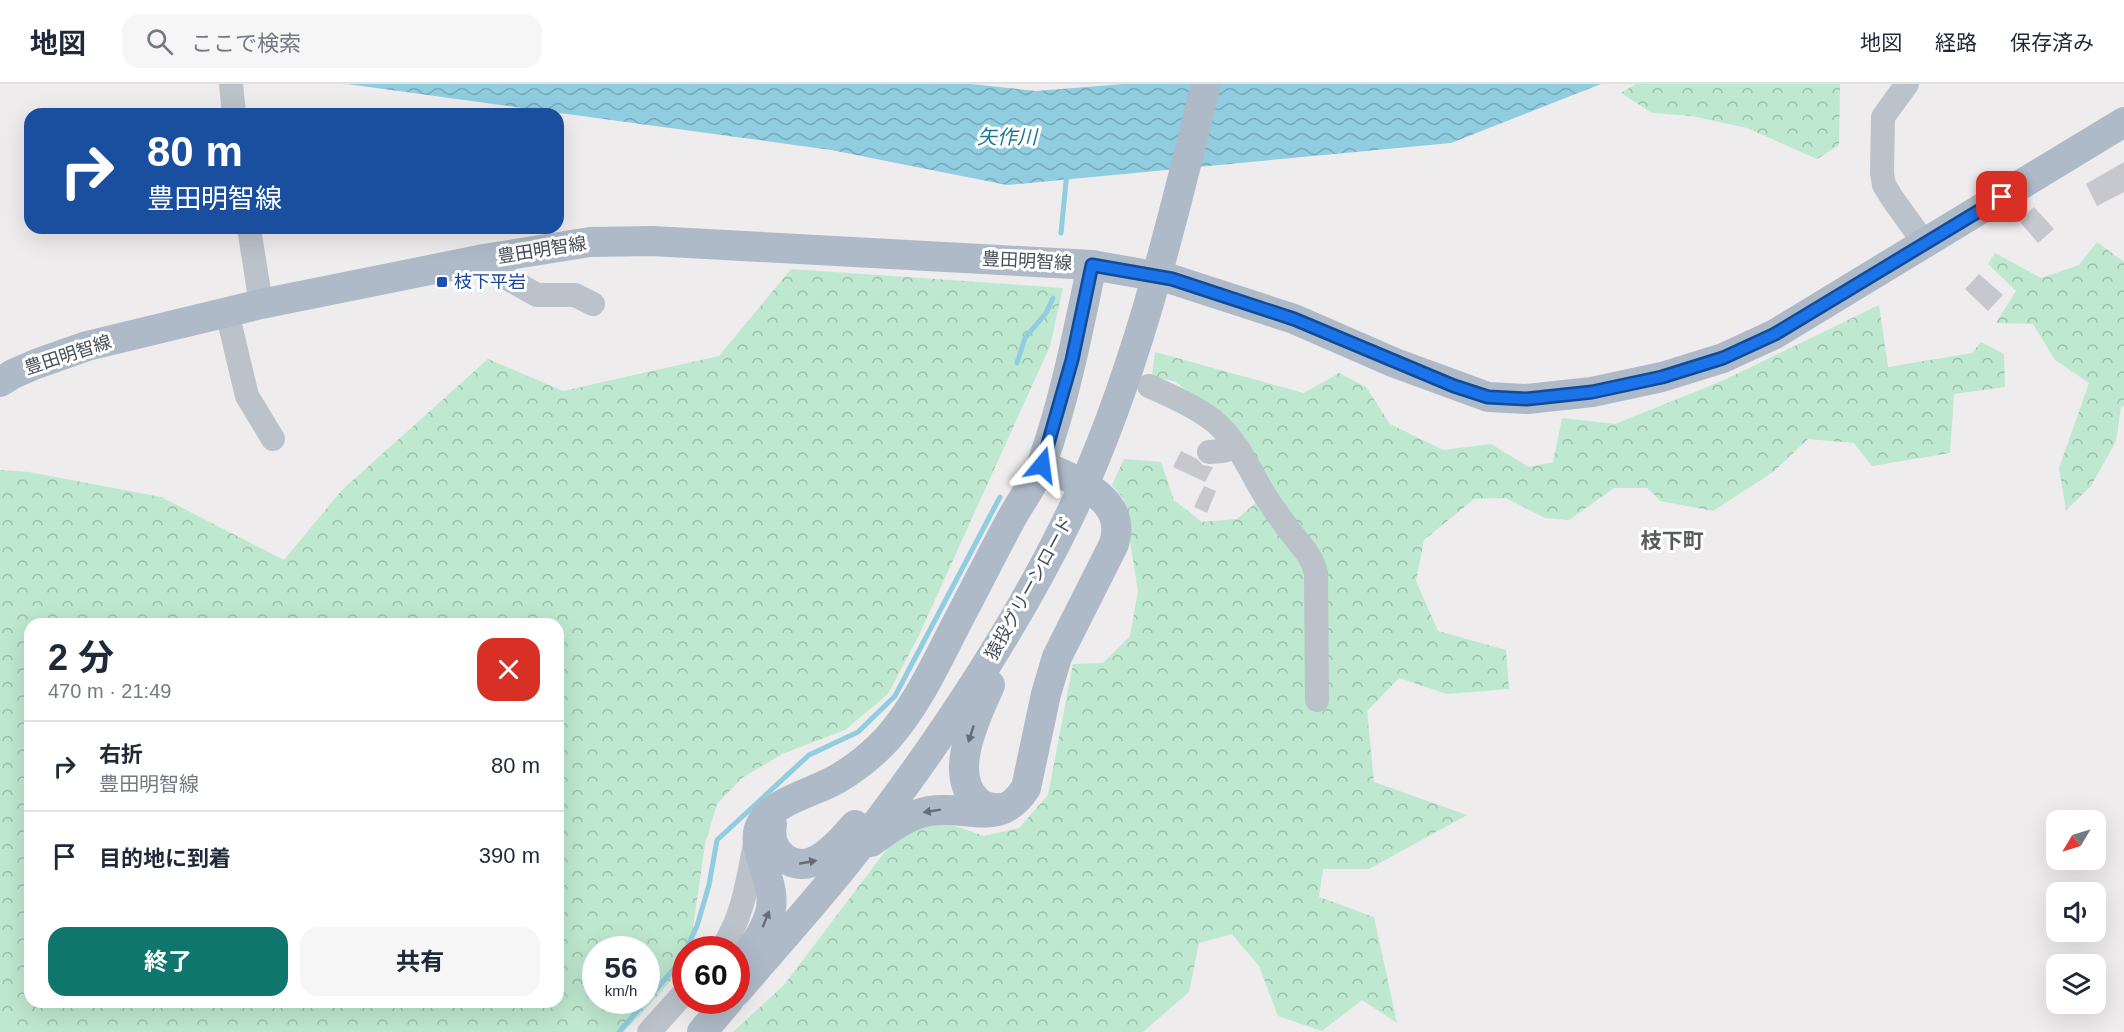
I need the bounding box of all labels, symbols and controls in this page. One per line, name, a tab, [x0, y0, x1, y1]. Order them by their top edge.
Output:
search box	[122, 14, 542, 68]
icon: search	[143, 25, 176, 58]
text: 地図	[30, 28, 86, 59]
text: ここで検索	[191, 31, 301, 56]
text: 地図	[1860, 31, 1902, 54]
text: 経路	[1935, 31, 1977, 54]
text: 保存済み	[2010, 31, 2094, 54]
water label: 矢作川	[977, 126, 1039, 148]
text: 80 m	[147, 128, 243, 175]
icon: right	[48, 132, 126, 210]
pin	[1976, 171, 2027, 222]
icon: arrive	[1985, 180, 2018, 213]
text: 豊田明智線	[147, 184, 282, 214]
street label: 豊田明智線	[496, 233, 588, 267]
street label: 豊田明智線	[982, 249, 1072, 273]
place label: 枝下平岩	[454, 272, 526, 292]
marker: 枝下平岩	[435, 275, 449, 289]
street label: 豊田明智線	[22, 332, 114, 378]
position arrow	[1010, 433, 1074, 497]
street label: 猿投グリーンロード	[981, 513, 1077, 663]
district label: 枝下町	[1641, 529, 1704, 552]
text: 2 分	[48, 637, 114, 678]
button: close	[477, 638, 540, 701]
text: 470 m · 21:49	[48, 680, 171, 702]
one-way arrow	[965, 725, 975, 743]
text: 右折	[99, 742, 143, 767]
icon: right	[48, 750, 81, 783]
text: 80 m	[491, 753, 540, 778]
text: 豊田明智線	[99, 773, 199, 795]
one-way arrow	[922, 807, 941, 816]
north arrow	[2046, 810, 2106, 870]
map controls	[2046, 810, 2106, 1014]
icon: arrive	[48, 840, 81, 873]
text: 390 m	[479, 843, 540, 868]
text: 目的地に到着	[99, 846, 231, 871]
one-way arrow	[799, 857, 818, 866]
button: sound	[2046, 882, 2106, 942]
one-way arrow	[761, 909, 771, 927]
button: 終了	[48, 927, 288, 996]
button: 共有	[300, 927, 540, 996]
speed limit sign: 60	[672, 936, 750, 1014]
text: 56	[604, 951, 638, 984]
button: layers	[2046, 954, 2106, 1014]
text: km/h	[605, 982, 637, 999]

